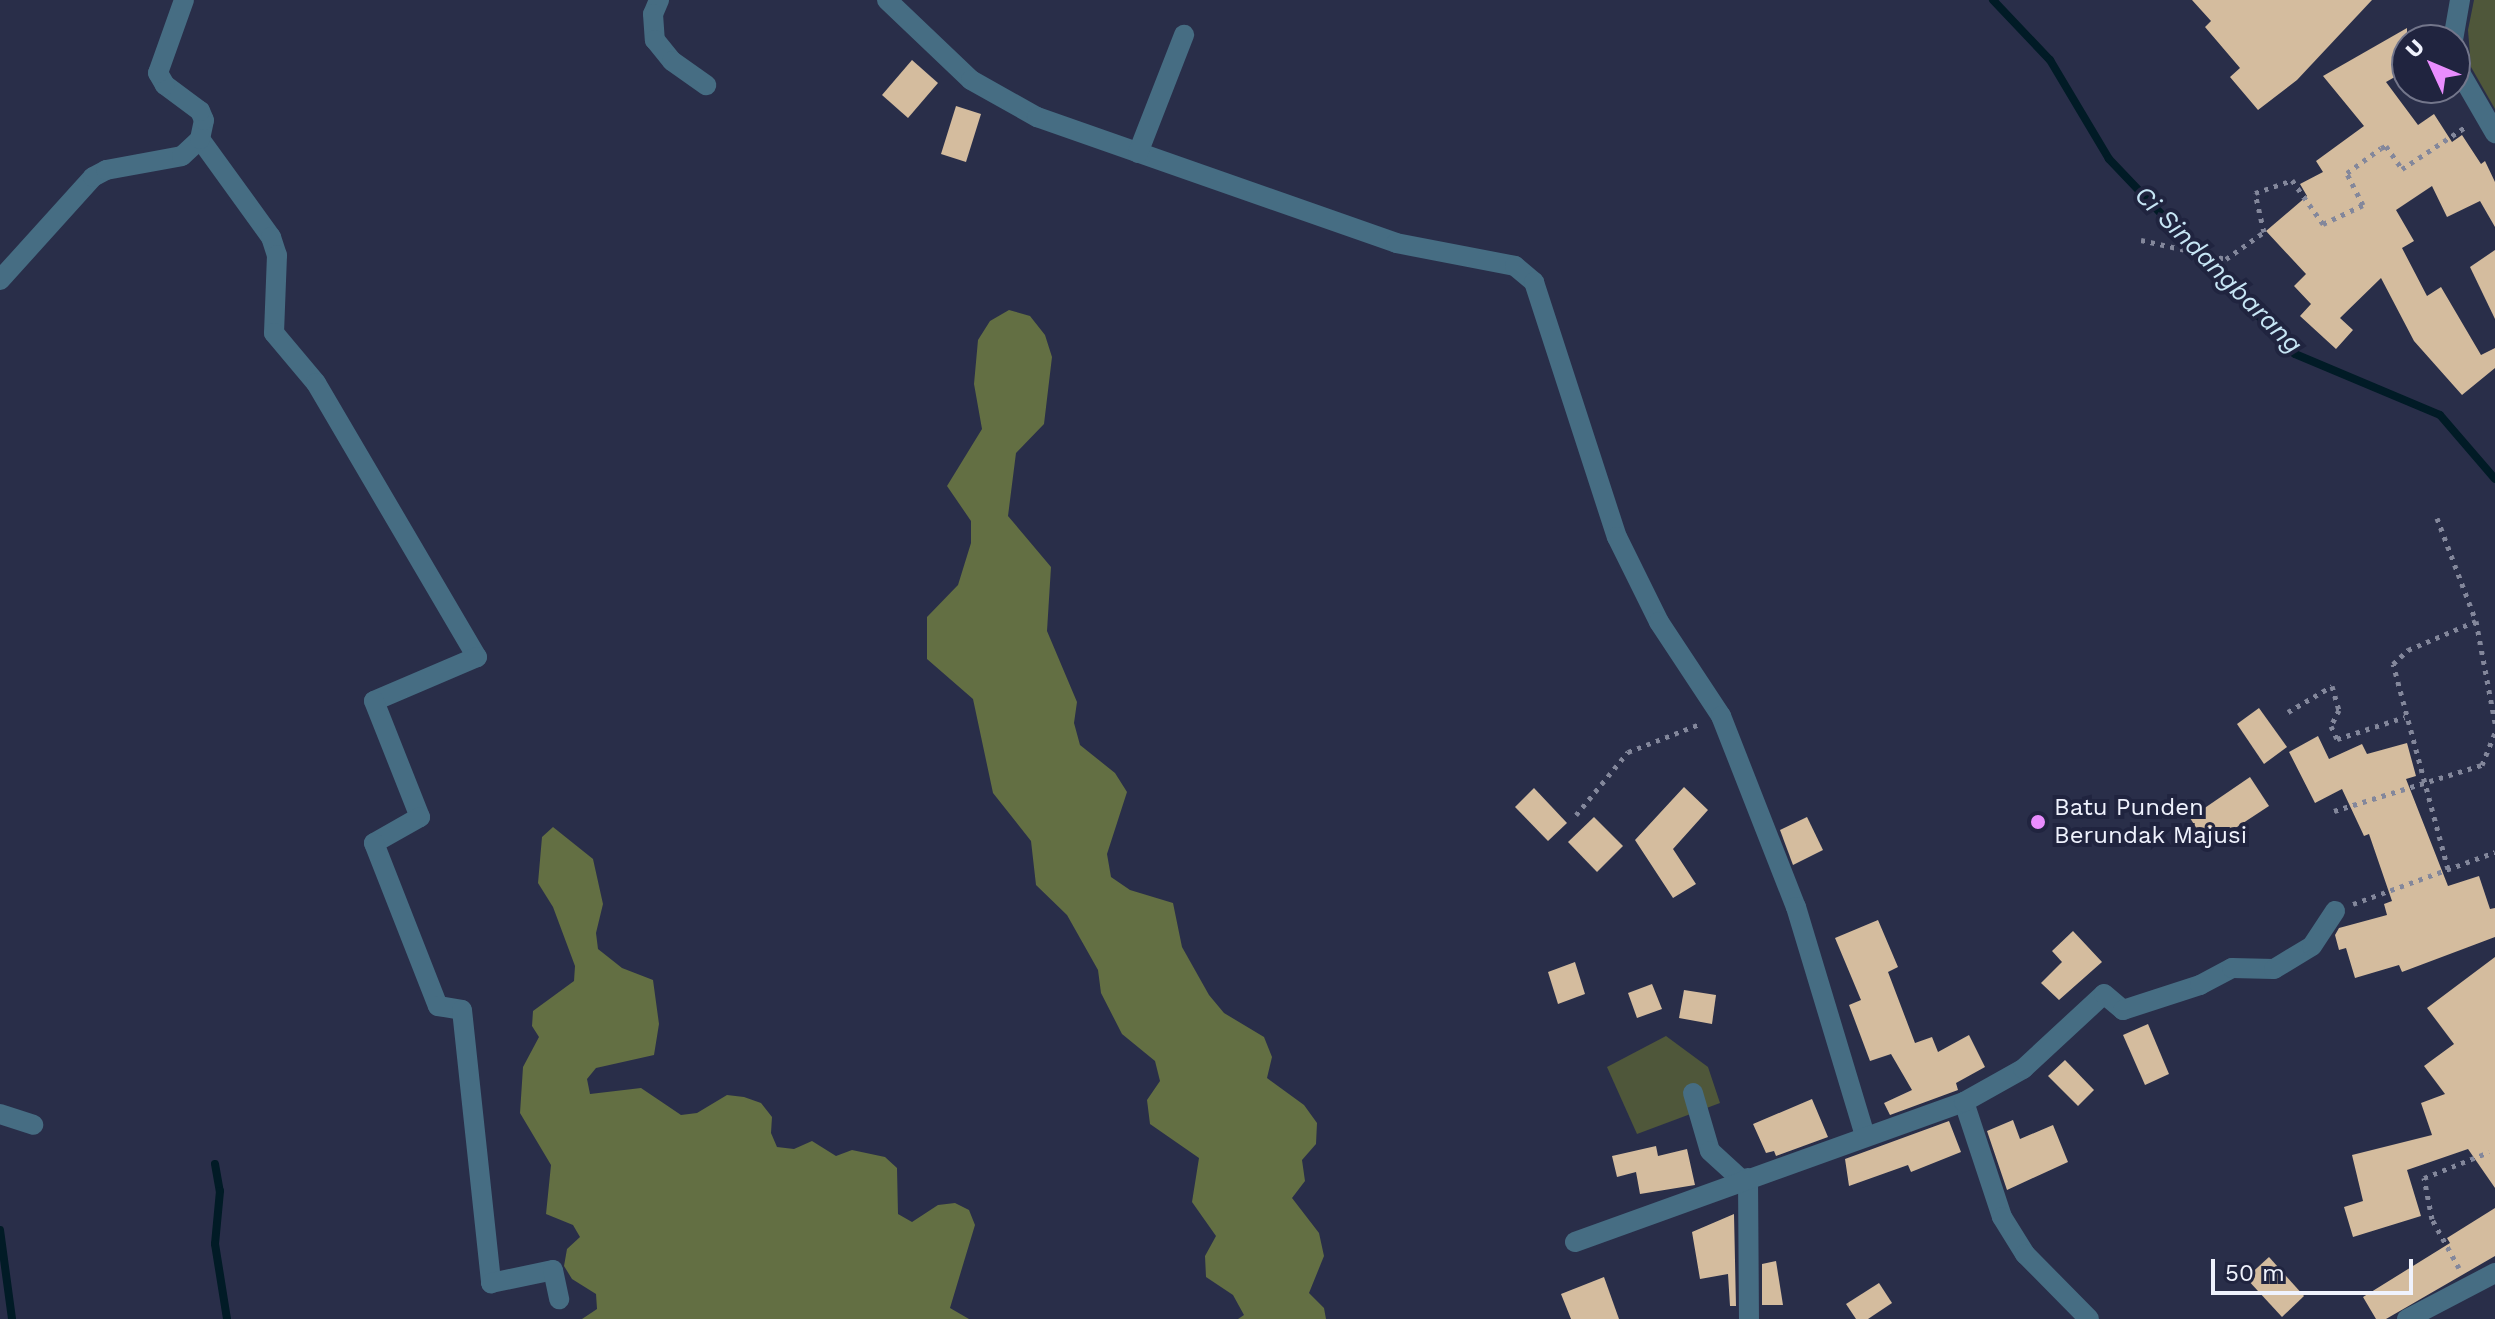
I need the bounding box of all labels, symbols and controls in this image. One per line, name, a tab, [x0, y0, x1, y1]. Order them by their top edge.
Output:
north arrow	[2391, 24, 2471, 104]
text: U	[2400, 34, 2429, 63]
water label: Ci Sindangbarang	[2128, 180, 2308, 360]
place label: Batu Punden Berundak Majusi	[2054, 794, 2248, 850]
marker: Batu Punden Berundak Majusi	[2029, 813, 2047, 831]
scale bar	[2215, 1243, 2417, 1293]
text: 50 m	[2225, 1259, 2285, 1287]

